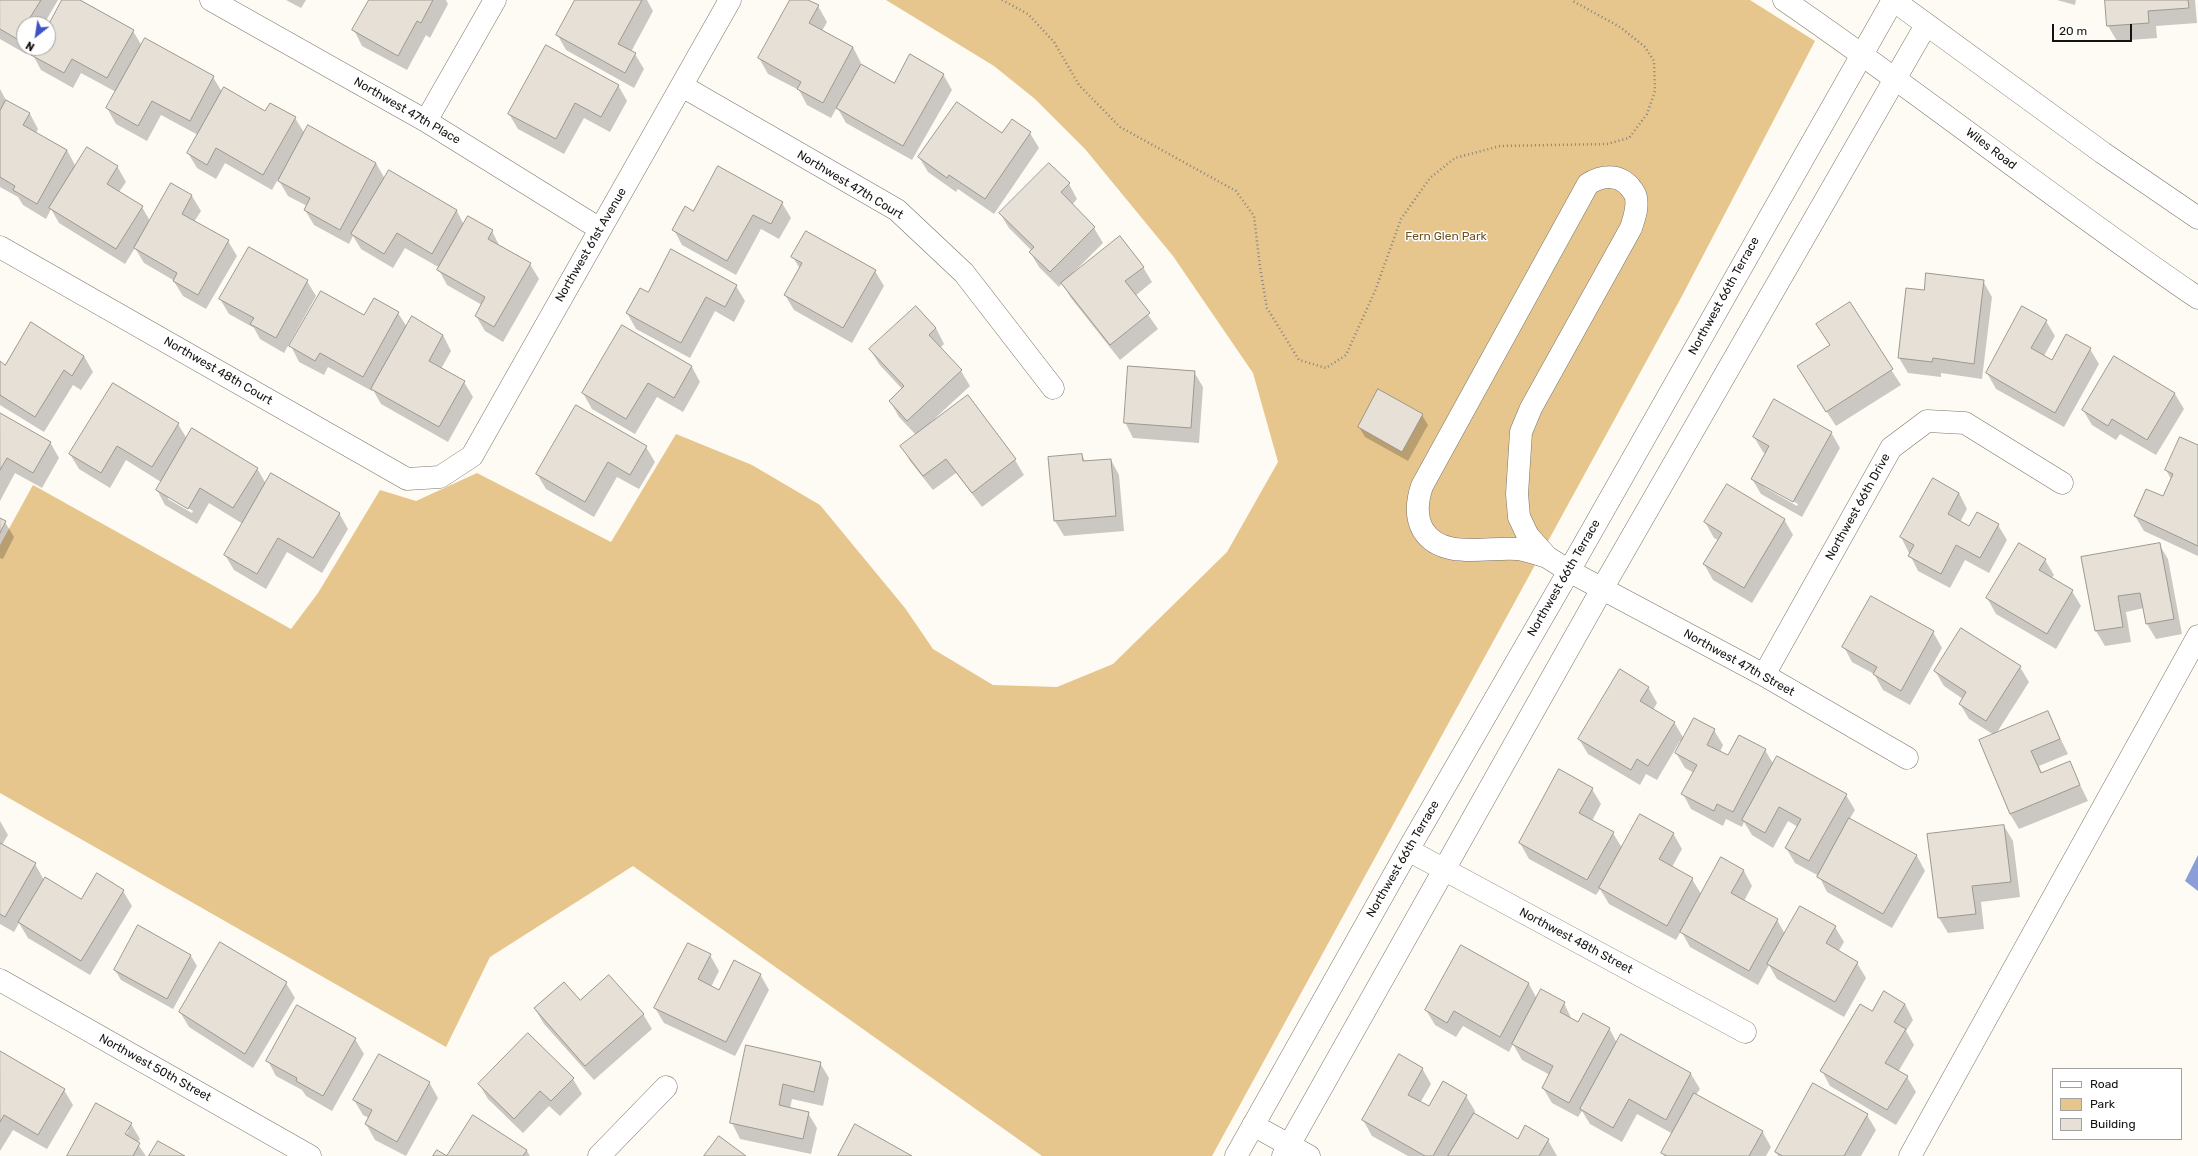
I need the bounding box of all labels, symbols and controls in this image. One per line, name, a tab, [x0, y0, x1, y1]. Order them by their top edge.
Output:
north arrow	[16, 16, 56, 56]
scale bar	[2054, 16, 2134, 42]
text: 20 m	[2059, 24, 2087, 38]
text: N	[24, 38, 37, 54]
street label: Northwest 47th Place	[351, 75, 463, 147]
street label: Wiles Road	[1963, 125, 2019, 173]
street label: Northwest 47th Court	[794, 148, 906, 222]
street label: Northwest 61st Avenue	[552, 185, 630, 305]
park label: Fern Glen Park	[1405, 230, 1487, 244]
street label: Northwest 66th Terrace	[1686, 235, 1762, 357]
street label: Northwest 48th Court	[161, 334, 275, 408]
street label: Northwest 66th Drive	[1823, 451, 1893, 563]
street label: Northwest 66th Terrace	[1525, 517, 1603, 639]
street label: Northwest 47th Street	[1681, 626, 1797, 700]
street label: Northwest 66th Terrace	[1364, 798, 1442, 920]
street label: Northwest 48th Street	[1517, 905, 1635, 977]
street label: Northwest 50th Street	[96, 1031, 214, 1105]
legend	[2052, 1068, 2182, 1140]
text: Road	[2090, 1077, 2118, 1091]
text: Park	[2090, 1097, 2115, 1111]
text: Building	[2090, 1117, 2136, 1131]

